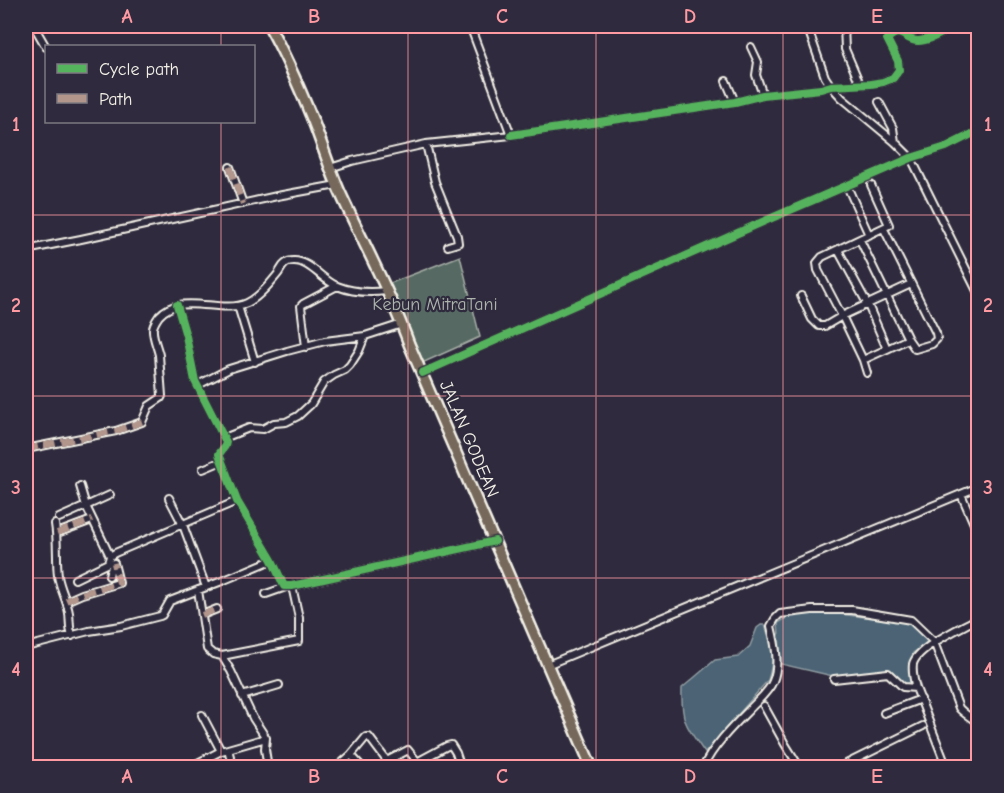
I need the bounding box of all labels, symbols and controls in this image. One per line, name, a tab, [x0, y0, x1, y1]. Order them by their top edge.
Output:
text: A	[121, 5, 133, 28]
text: B	[308, 5, 320, 28]
text: C	[496, 5, 508, 28]
text: D	[684, 5, 696, 28]
text: E	[871, 5, 883, 28]
legend	[45, 45, 255, 123]
text: Cycle path	[99, 59, 179, 80]
text: Path	[99, 89, 132, 110]
text: 1	[12, 113, 20, 136]
text: 1	[984, 113, 992, 136]
text: 2	[11, 294, 21, 317]
park label: Kebun MitraTani	[372, 294, 498, 315]
text: 2	[983, 294, 993, 317]
street label: JALAN GODEAN	[435, 377, 503, 501]
text: 3	[11, 476, 21, 499]
text: 3	[983, 476, 993, 499]
text: 4	[11, 658, 21, 681]
text: 4	[983, 658, 993, 681]
text: A	[121, 765, 133, 788]
text: B	[308, 765, 320, 788]
text: C	[496, 765, 508, 788]
text: D	[684, 765, 696, 788]
text: E	[871, 765, 883, 788]

